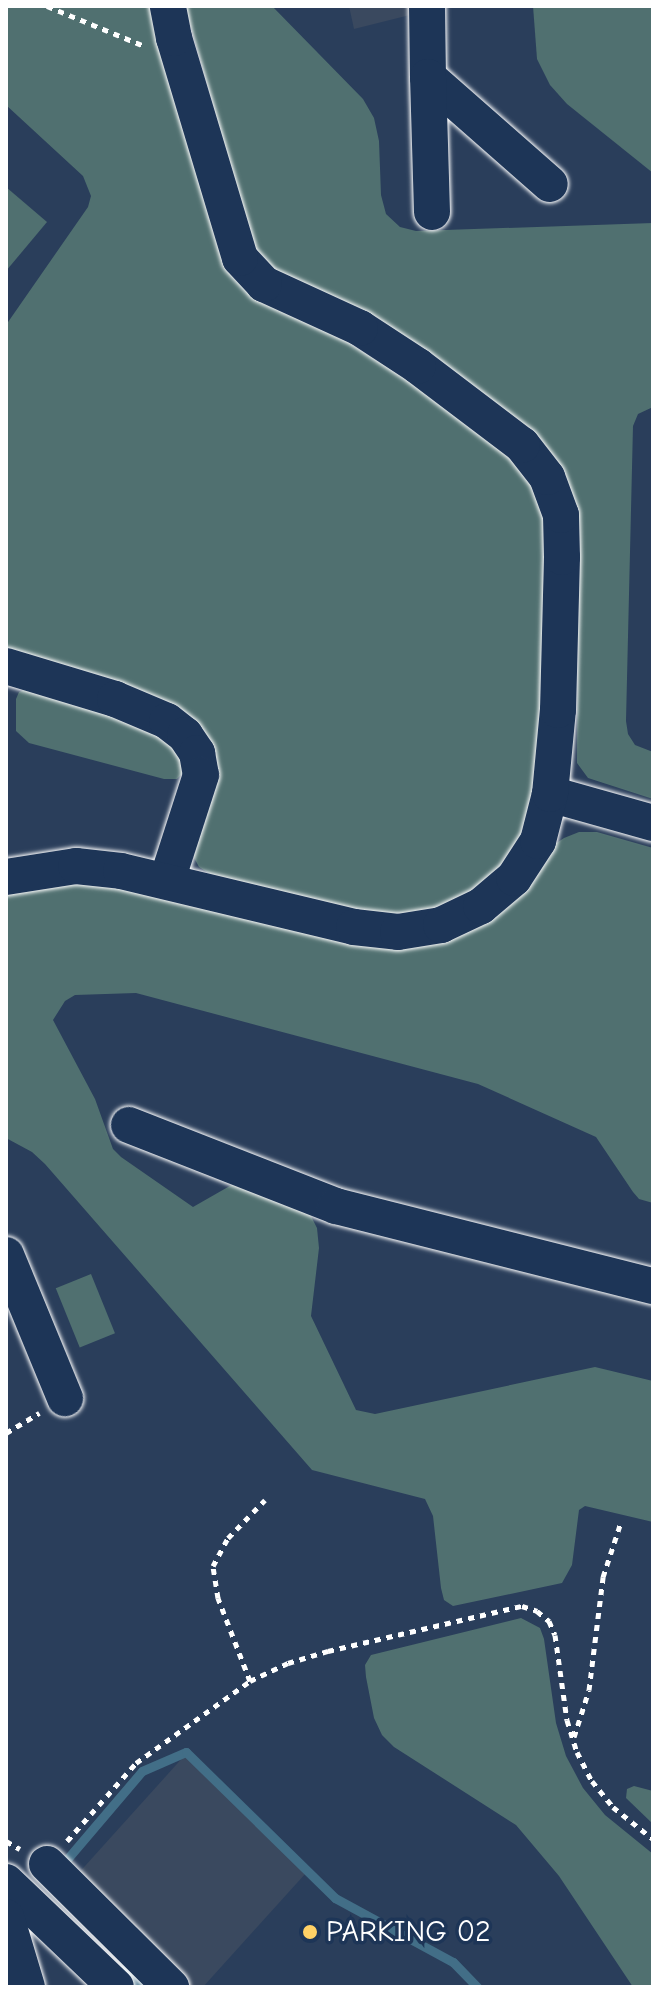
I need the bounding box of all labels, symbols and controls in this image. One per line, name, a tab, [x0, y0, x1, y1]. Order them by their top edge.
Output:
place label: PARKING 02	[326, 1914, 491, 1950]
marker: PARKING 02	[301, 1923, 319, 1941]

